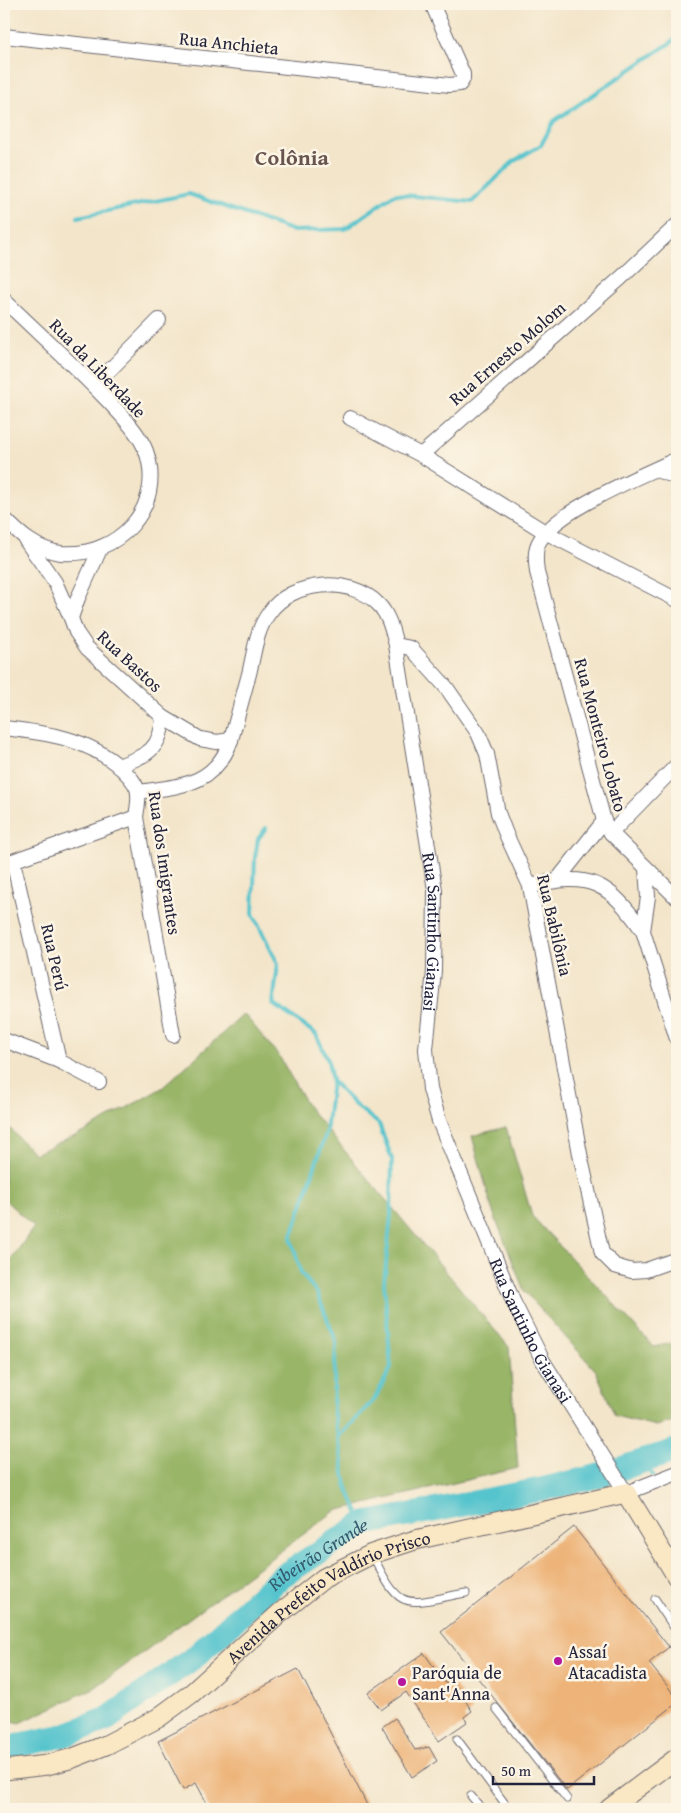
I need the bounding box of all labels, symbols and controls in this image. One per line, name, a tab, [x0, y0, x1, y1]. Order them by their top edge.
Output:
street label: Rua Anchieta	[178, 24, 281, 62]
district label: Colônia	[255, 141, 330, 173]
street label: Rua Ernesto Molom	[443, 294, 572, 411]
street label: Rua da Liberdade	[43, 312, 153, 424]
street label: Rua Bastos	[91, 623, 169, 699]
street label: Rua Monteiro Lobato	[568, 655, 634, 815]
street label: Rua dos Imigrantes	[142, 790, 188, 936]
street label: Rua Santinho Gianasi	[416, 850, 449, 1013]
street label: Rua Babilônia	[530, 872, 580, 979]
street label: Rua Perú	[34, 921, 76, 993]
street label: Rua Santinho Gianasi	[483, 1254, 580, 1408]
water label: Ribeirão Grande	[260, 1509, 370, 1598]
street label: Avenida Prefeito Valdírio Prisco	[220, 1524, 433, 1670]
place label: Assaí Atacadista	[568, 1638, 647, 1686]
marker: Assaí Atacadista	[552, 1655, 564, 1667]
place label: Paróquia de Sant'Anna	[412, 1659, 502, 1707]
marker: Paróquia de Sant'Anna	[396, 1676, 408, 1688]
scale bar	[493, 1753, 595, 1785]
text: 50 m	[501, 1760, 532, 1781]

